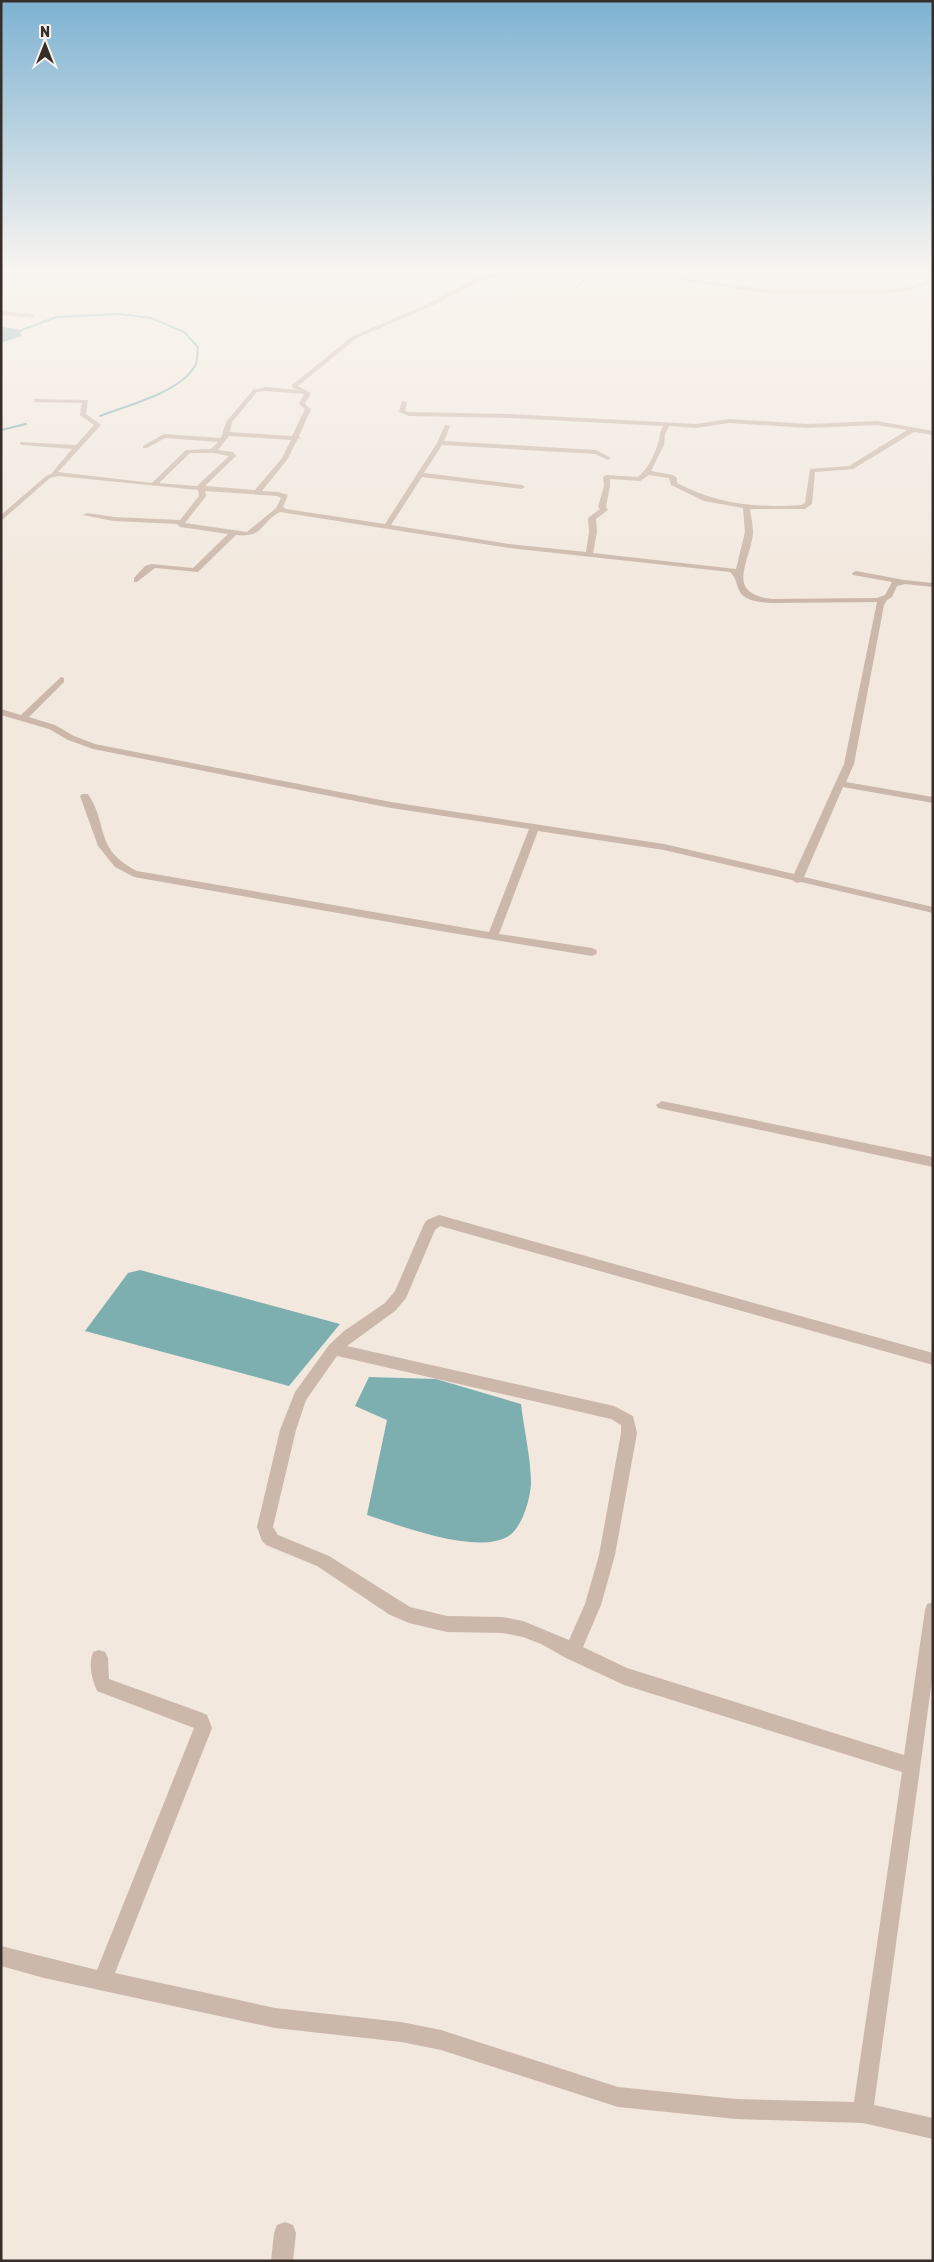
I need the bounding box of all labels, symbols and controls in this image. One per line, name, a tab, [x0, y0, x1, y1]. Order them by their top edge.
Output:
north arrow	[20, 20, 70, 70]
text: N	[40, 24, 50, 41]

